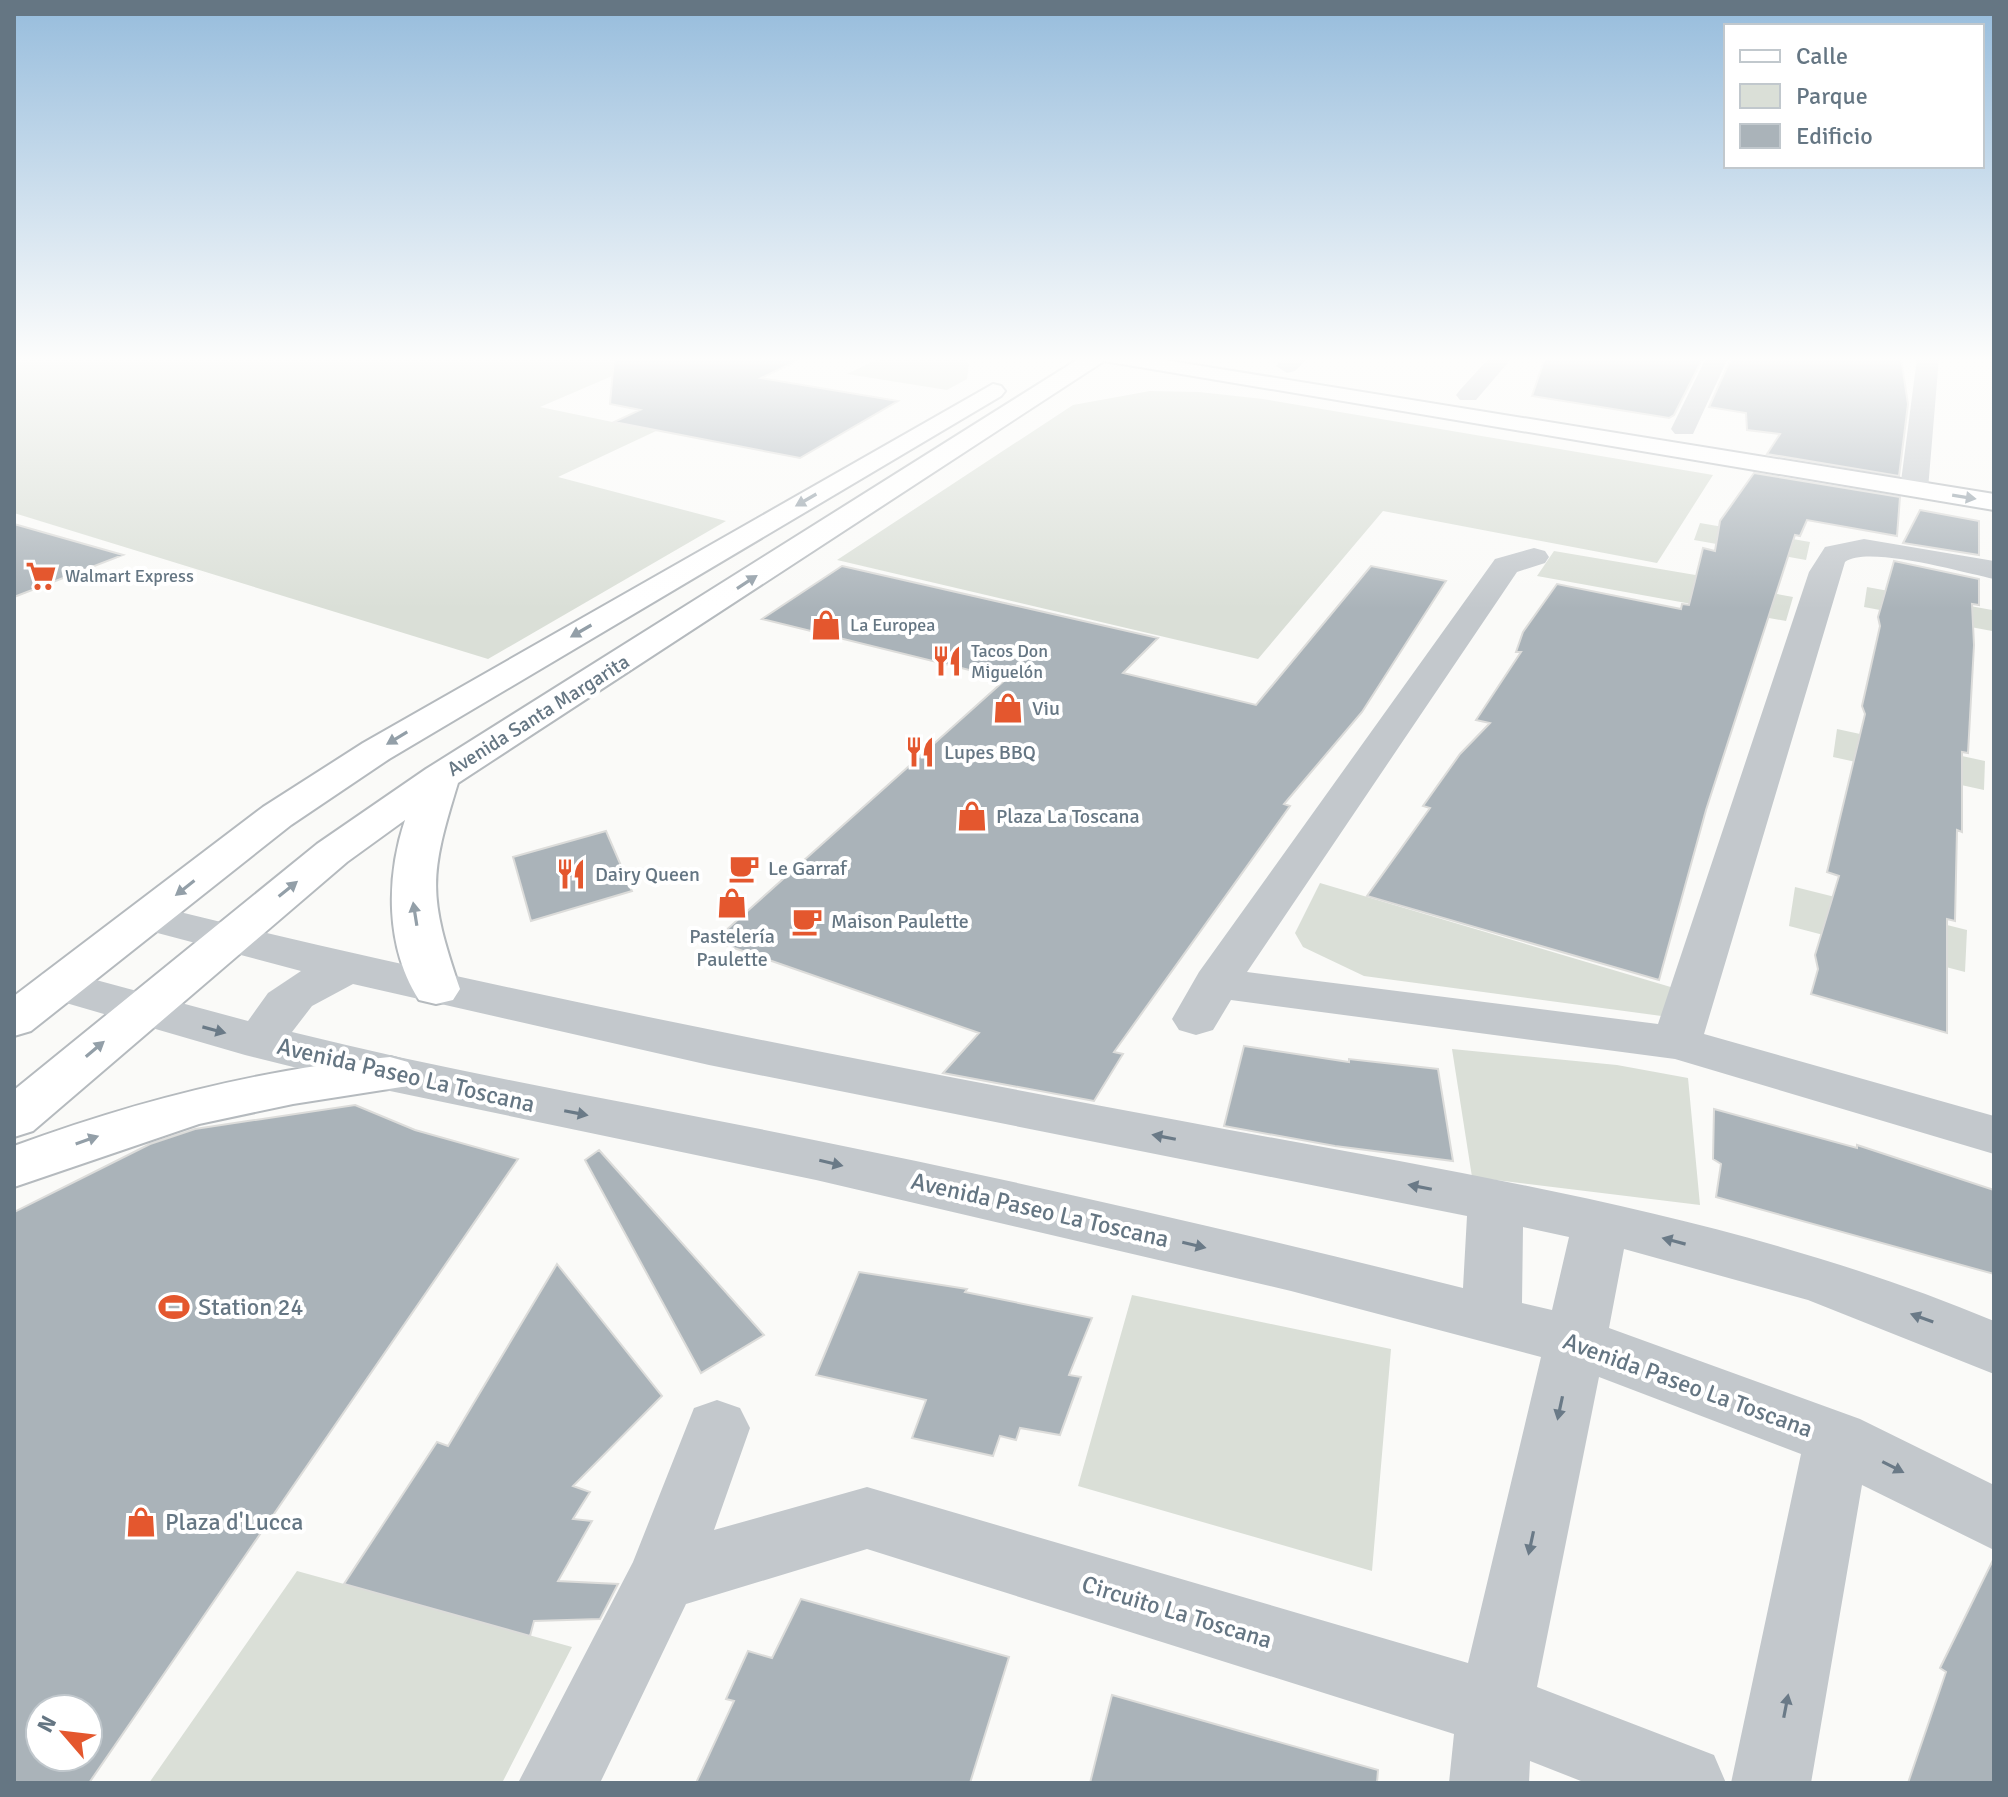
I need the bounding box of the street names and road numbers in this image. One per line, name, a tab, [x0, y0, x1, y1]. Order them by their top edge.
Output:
street label: Avenida Santa Margarita	[442, 649, 634, 782]
street label: Avenida Paseo La Toscana	[274, 1031, 538, 1119]
street label: Avenida Paseo La Toscana	[908, 1166, 1172, 1254]
street label: Avenida Paseo La Toscana	[1559, 1326, 1817, 1444]
street label: Circuito La Toscana	[1078, 1569, 1276, 1655]

